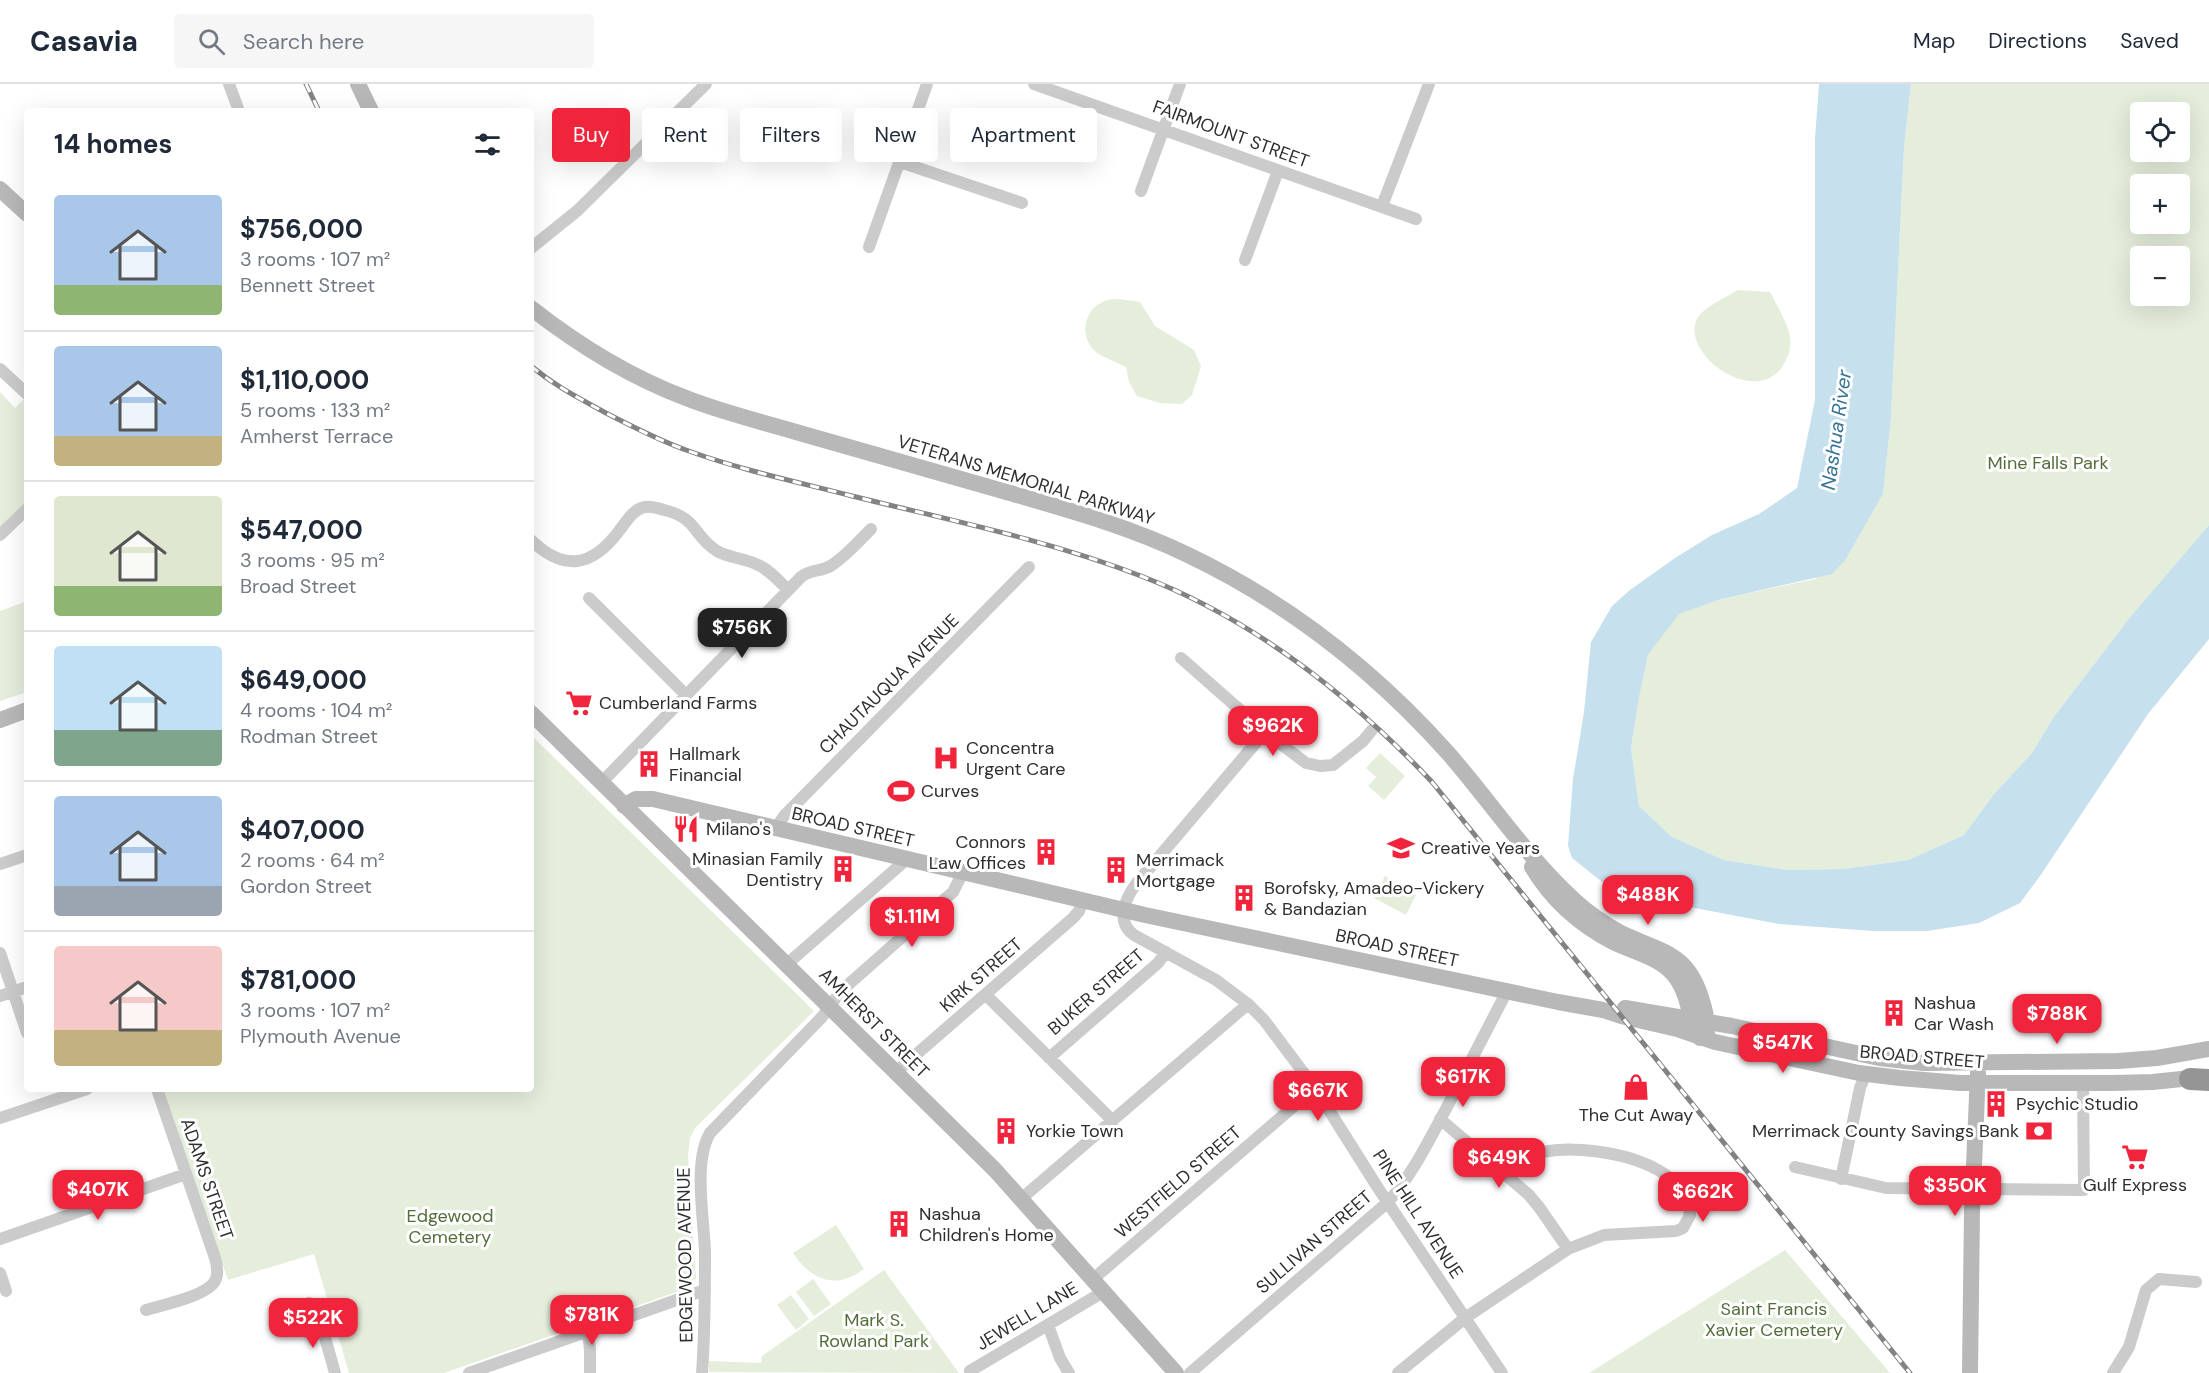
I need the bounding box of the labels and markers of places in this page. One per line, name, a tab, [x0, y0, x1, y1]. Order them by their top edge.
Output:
pin: $756K	[700, 608, 784, 659]
supermarket icon: Cumberland Farms	[564, 688, 594, 718]
place label: Cumberland Farms	[599, 691, 757, 715]
pin: $962K	[1231, 706, 1315, 757]
place label: Concentra Urgent Care	[966, 736, 1066, 781]
place label: Hallmark Financial	[669, 742, 742, 787]
hospital icon: Concentra Urgent Care	[931, 743, 961, 773]
building icon: Hallmark Financial	[634, 749, 664, 779]
sports icon: Curves	[886, 776, 916, 806]
place label: Curves	[921, 779, 979, 803]
restaurant icon: Milano's	[671, 814, 701, 844]
place label: Milano's	[706, 817, 771, 841]
place label: Connors Law Offices	[929, 830, 1026, 875]
school or university icon: Creative Years	[1386, 833, 1416, 863]
place label: Creative Years	[1421, 836, 1540, 860]
building icon: Connors Law Offices	[1031, 837, 1061, 867]
place label: Minasian Family Dentistry	[692, 847, 823, 892]
place label: Merrimack Mortgage	[1136, 848, 1224, 893]
building icon: Minasian Family Dentistry	[828, 854, 858, 884]
building icon: Merrimack Mortgage	[1101, 855, 1131, 885]
pin: $488K	[1606, 875, 1690, 926]
place label: Borofsky, Amadeo-Vickery & Bandazian	[1264, 876, 1484, 921]
building icon: Borofsky, Amadeo-Vickery & Bandazian	[1229, 883, 1259, 913]
pin: $1.11M	[863, 897, 961, 948]
place label: Nashua Car Wash	[1914, 991, 1994, 1036]
pin: $788K	[2015, 994, 2099, 1045]
building icon: Nashua Car Wash	[1879, 998, 1909, 1028]
pin: $547K	[1741, 1023, 1825, 1074]
pin: $617K	[1421, 1057, 1505, 1108]
pin: $667K	[1276, 1071, 1360, 1122]
shop icon: The Cut Away	[1621, 1072, 1651, 1102]
building icon: Psychic Studio	[1981, 1089, 2011, 1119]
place label: Psychic Studio	[2016, 1092, 2138, 1116]
place label: The Cut Away	[1579, 1103, 1693, 1127]
building icon: Yorkie Town	[991, 1116, 1021, 1146]
bank icon: Merrimack County Savings Bank	[2024, 1116, 2054, 1146]
place label: Yorkie Town	[1026, 1119, 1124, 1143]
place label: Merrimack County Savings Bank	[1752, 1119, 2019, 1143]
pin: $649K	[1457, 1138, 1541, 1189]
supermarket icon: Gulf Express	[2120, 1142, 2150, 1172]
pin: $350K	[1913, 1166, 1997, 1217]
pin: $407K	[56, 1170, 140, 1221]
pin: $662K	[1661, 1172, 1745, 1223]
place label: Gulf Express	[2083, 1173, 2187, 1197]
place label: Nashua Children's Home	[919, 1202, 1054, 1247]
building icon: Nashua Children's Home	[884, 1209, 914, 1239]
pin: $781K	[550, 1295, 634, 1346]
pin: $522K	[271, 1298, 355, 1349]

